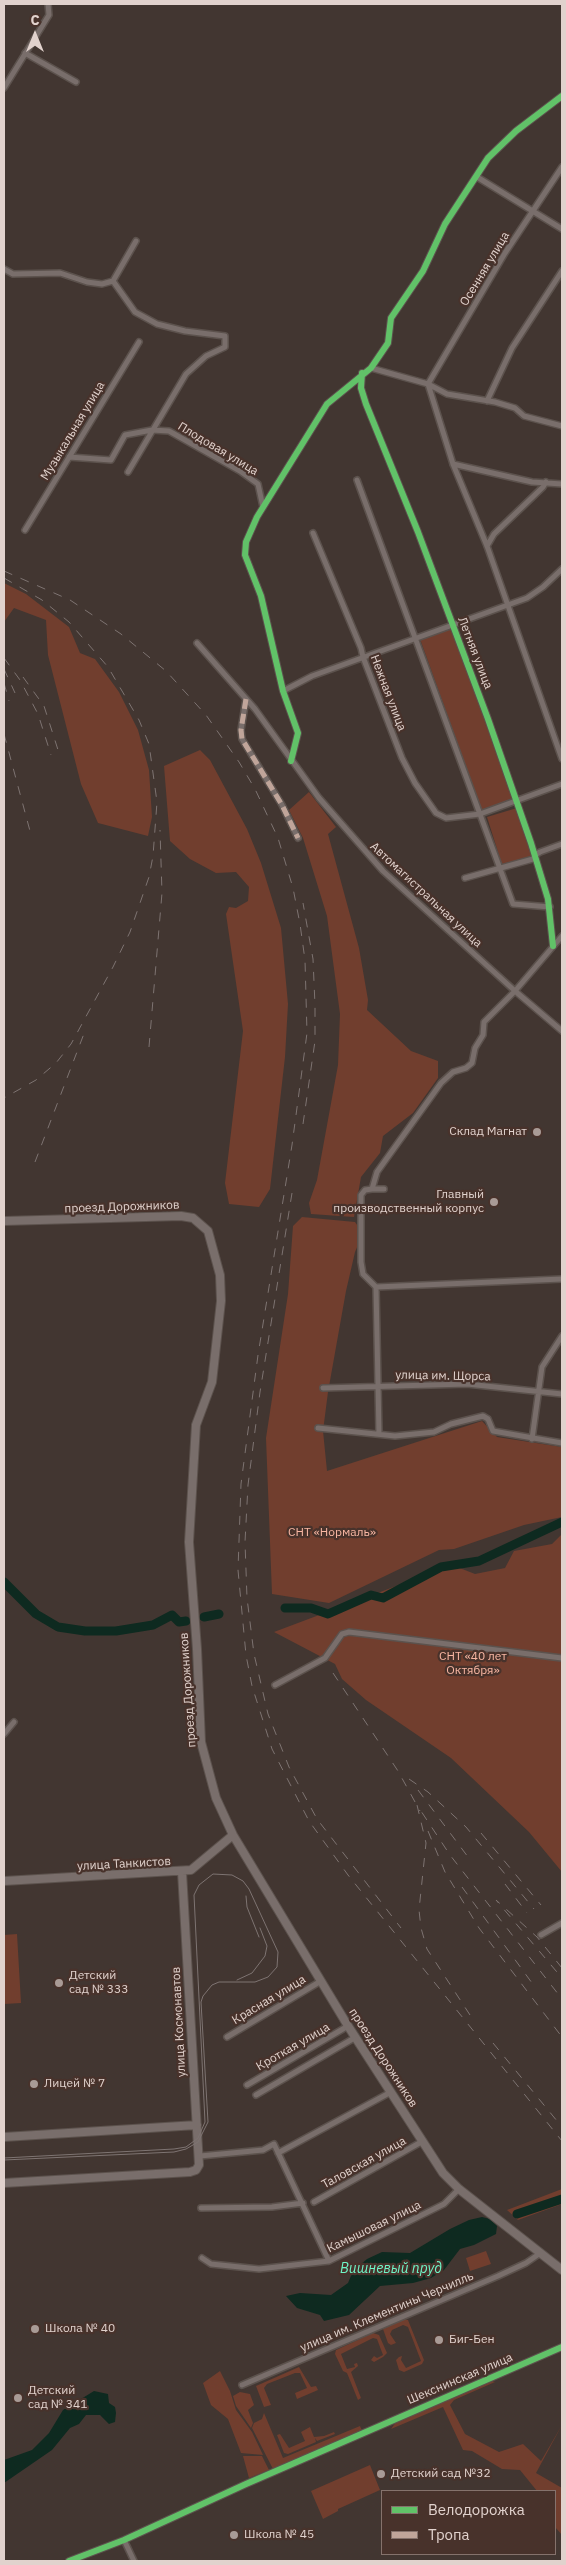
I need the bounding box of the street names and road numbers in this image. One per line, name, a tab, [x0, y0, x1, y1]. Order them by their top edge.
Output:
street label: Осенняя улица	[457, 229, 513, 309]
street label: Музыкальная улица	[38, 379, 108, 483]
street label: Плодовая улица	[175, 419, 261, 479]
street label: Летняя улица	[455, 615, 495, 691]
street label: Нежная улица	[367, 653, 409, 733]
street label: Автомагистральная улица	[367, 839, 485, 951]
street label: проезд Дорожников	[64, 1198, 180, 1216]
street label: улица им. Щорса	[395, 1368, 491, 1384]
street label: проезд Дорожников	[177, 1632, 199, 1748]
street label: улица Танкистов	[77, 1854, 171, 1874]
street label: улица Космонавтов	[169, 1966, 189, 2078]
street label: Красная улица	[230, 1972, 308, 2028]
street label: проезд Дорожников	[346, 2006, 420, 2110]
street label: Кроткая улица	[254, 2020, 332, 2074]
street label: Таловская улица	[319, 2134, 409, 2192]
street label: Камышовая улица	[324, 2198, 424, 2256]
street label: улица им. Клементины Черчилль	[298, 2269, 476, 2355]
street label: Шекснинская улица	[405, 2350, 515, 2408]

